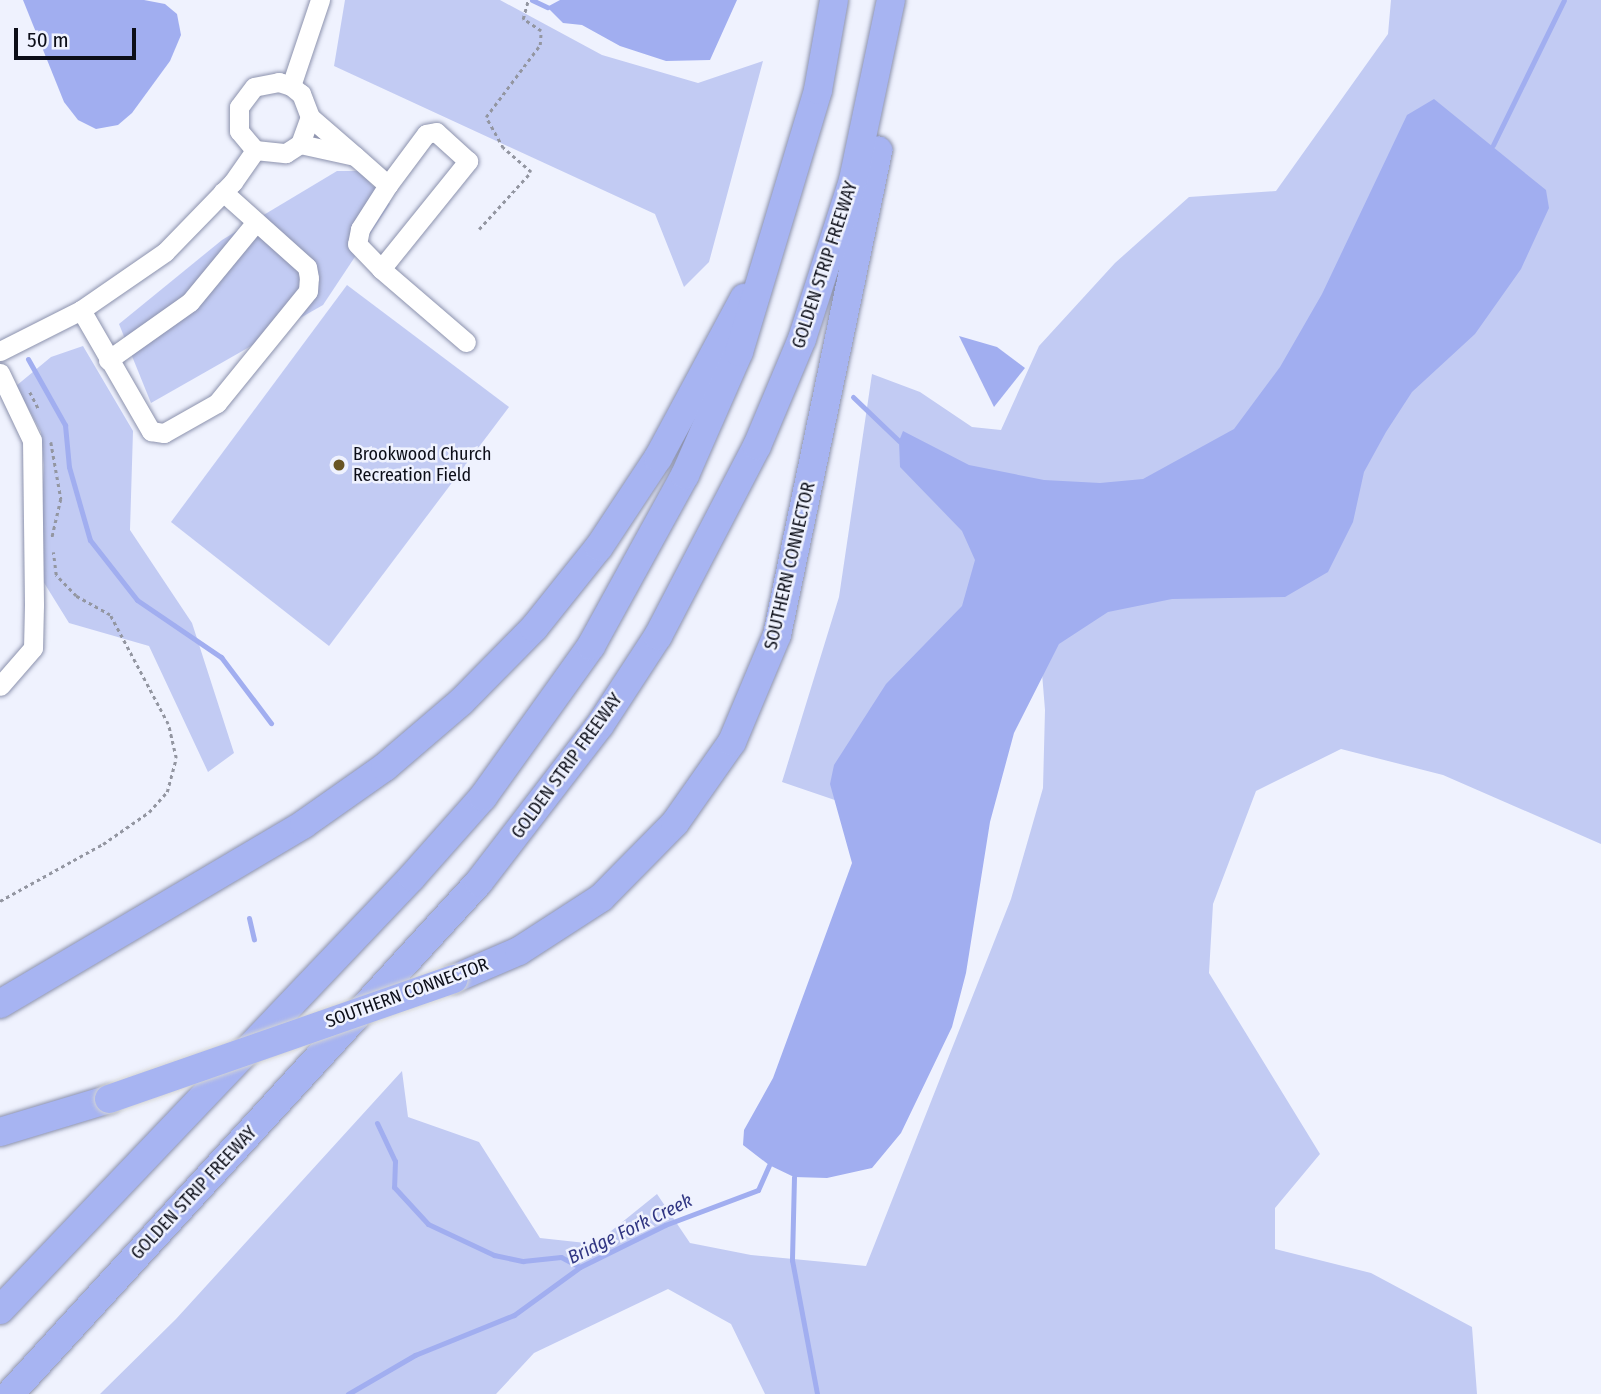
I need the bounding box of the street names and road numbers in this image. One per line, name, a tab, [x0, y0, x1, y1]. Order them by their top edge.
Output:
street label: GOLDEN STRIP FREEWAY	[788, 179, 862, 351]
street label: SOUTHERN CONNECTOR	[760, 480, 820, 652]
street label: GOLDEN STRIP FREEWAY	[507, 689, 627, 843]
street label: SOUTHERN CONNECTOR	[323, 954, 491, 1032]
street label: GOLDEN STRIP FREEWAY	[127, 1122, 261, 1264]

